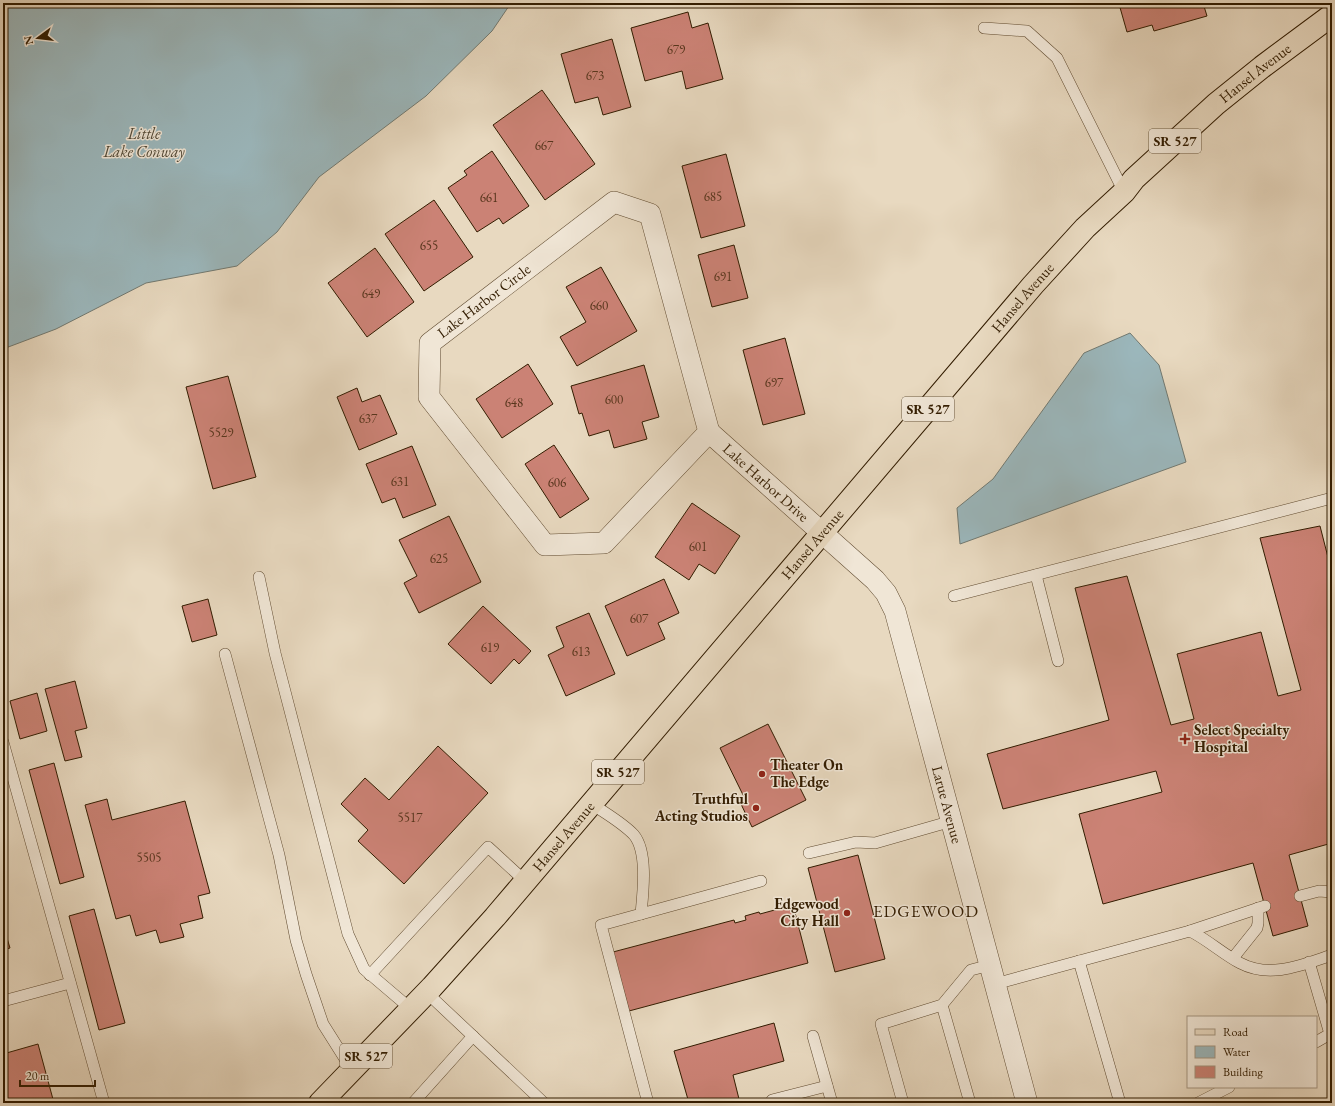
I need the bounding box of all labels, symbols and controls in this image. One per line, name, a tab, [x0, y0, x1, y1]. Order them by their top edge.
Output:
north arrow	[18, 18, 58, 58]
text: N	[20, 34, 36, 47]
street label: Hansel Avenue	[1215, 39, 1295, 107]
house number: 679	[667, 41, 686, 58]
house number: 673	[586, 67, 604, 84]
water label: Little Lake Conway	[102, 123, 185, 162]
road number: SR 527	[1149, 129, 1201, 153]
house number: 667	[535, 137, 554, 154]
house number: 685	[704, 188, 722, 205]
house number: 661	[480, 189, 498, 206]
house number: 655	[420, 237, 438, 254]
street label: Hansel Avenue	[987, 258, 1058, 336]
street label: Lake Harbor Circle	[433, 259, 534, 342]
house number: 691	[714, 268, 732, 285]
house number: 649	[362, 285, 381, 302]
house number: 660	[590, 297, 608, 314]
house number: 697	[765, 374, 784, 391]
house number: 600	[605, 391, 623, 408]
house number: 648	[505, 394, 523, 411]
road number: SR 527	[902, 397, 954, 421]
house number: 637	[359, 410, 378, 427]
house number: 5529	[209, 424, 234, 441]
street label: Lake Harbor Drive	[719, 439, 813, 526]
house number: 631	[391, 473, 409, 490]
house number: 606	[548, 474, 566, 491]
street label: Hansel Avenue	[777, 505, 847, 583]
house number: 601	[689, 538, 707, 555]
house number: 625	[430, 550, 448, 567]
house number: 607	[630, 610, 649, 627]
house number: 619	[481, 639, 500, 656]
house number: 613	[572, 643, 590, 660]
place label: Select Specialty Hospital	[1194, 720, 1290, 756]
marker: Select Specialty Hospital	[1179, 733, 1191, 745]
place label: Theater On The Edge	[770, 755, 844, 791]
road number: SR 527	[592, 760, 644, 784]
street label: Larue Avenue	[928, 764, 967, 846]
marker: Theater On The Edge	[757, 769, 767, 779]
place label: Truthful Acting Studios	[654, 789, 749, 825]
street label: Hansel Avenue	[528, 797, 598, 875]
marker: Truthful Acting Studios	[751, 803, 761, 813]
house number: 5517	[398, 809, 423, 826]
house number: 5505	[137, 849, 161, 866]
place label: Edgewood City Hall	[774, 894, 840, 930]
district label: EDGEWOOD	[873, 900, 979, 922]
marker: Edgewood City Hall	[842, 908, 852, 918]
legend	[1187, 1016, 1317, 1088]
text: Road	[1223, 1024, 1249, 1040]
road number: SR 527	[340, 1044, 392, 1068]
text: Water	[1223, 1044, 1250, 1060]
scale bar	[20, 1062, 95, 1088]
text: Building	[1223, 1064, 1264, 1080]
text: 20 m	[26, 1068, 50, 1084]

